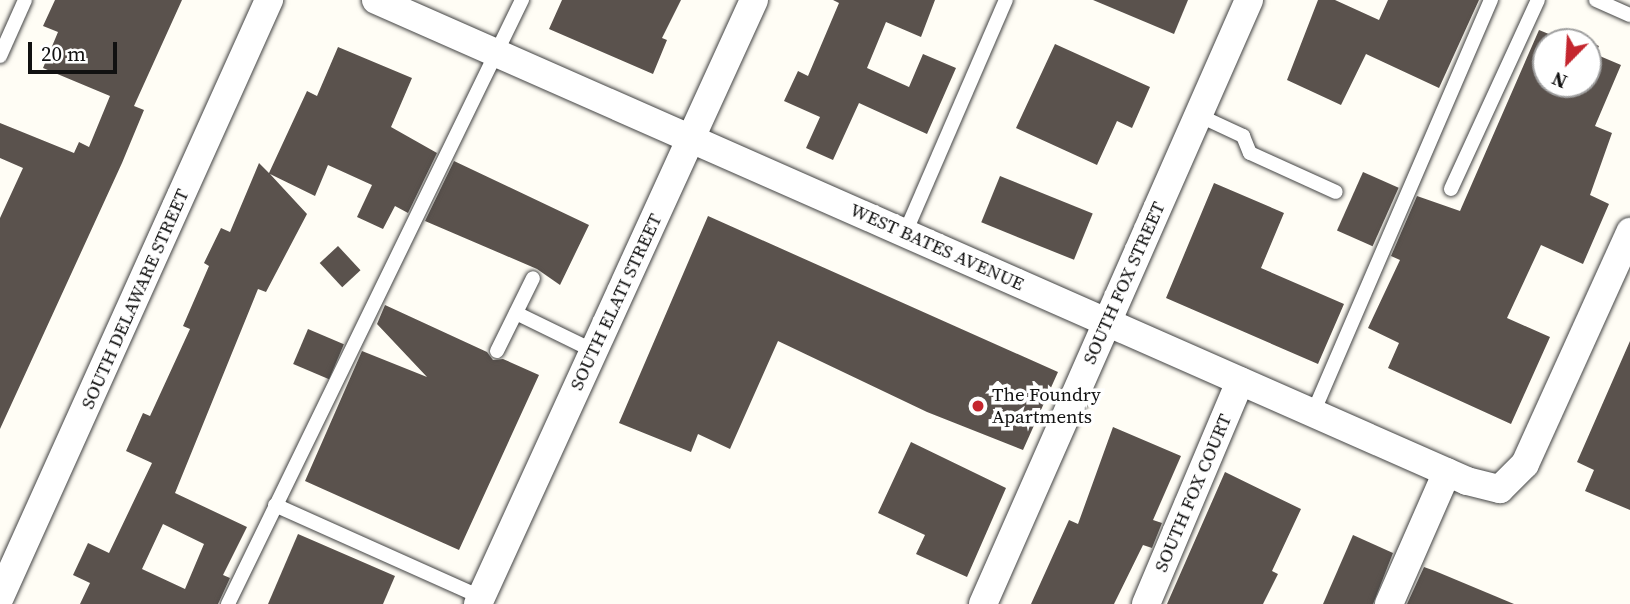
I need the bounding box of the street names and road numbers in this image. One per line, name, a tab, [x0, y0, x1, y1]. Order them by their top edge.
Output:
street label: SOUTH DELAWARE STREET	[76, 185, 194, 413]
street label: WEST BATES AVENUE	[846, 198, 1028, 296]
street label: SOUTH FOX STREET	[1078, 198, 1170, 368]
street label: SOUTH ELATI STREET	[565, 210, 667, 394]
street label: SOUTH FOX COURT	[1149, 411, 1237, 575]

